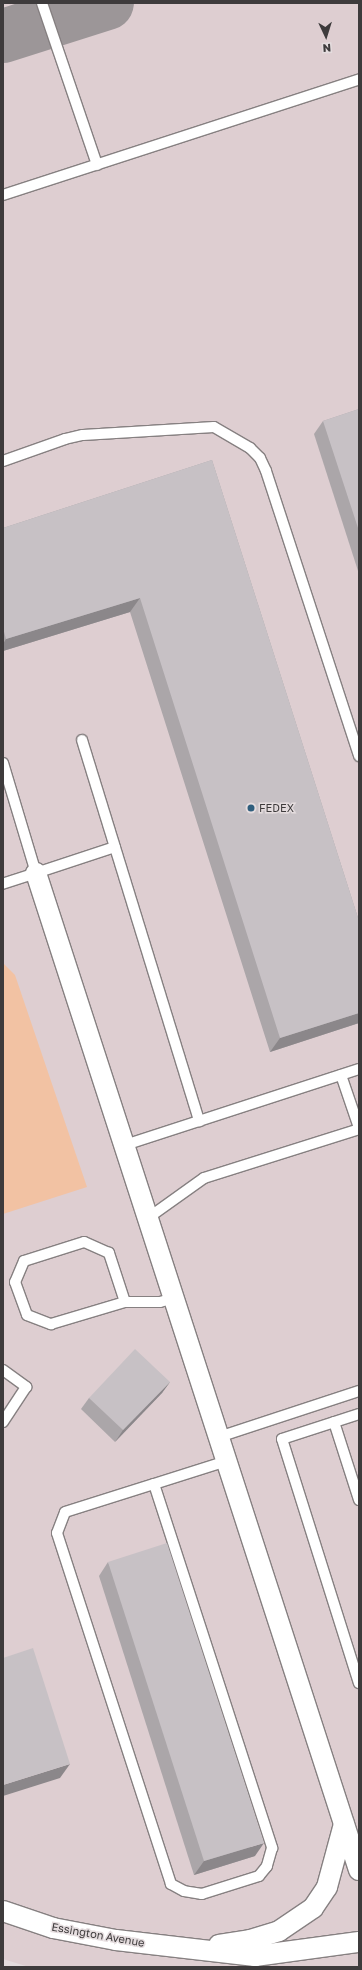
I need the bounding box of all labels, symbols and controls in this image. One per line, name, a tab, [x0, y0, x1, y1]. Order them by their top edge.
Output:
north arrow	[306, 16, 346, 56]
text: N	[322, 42, 332, 55]
place label: FEDEX	[259, 801, 294, 815]
marker: FEDEX	[246, 803, 256, 813]
street label: Essington Avenue	[50, 1920, 146, 1950]

